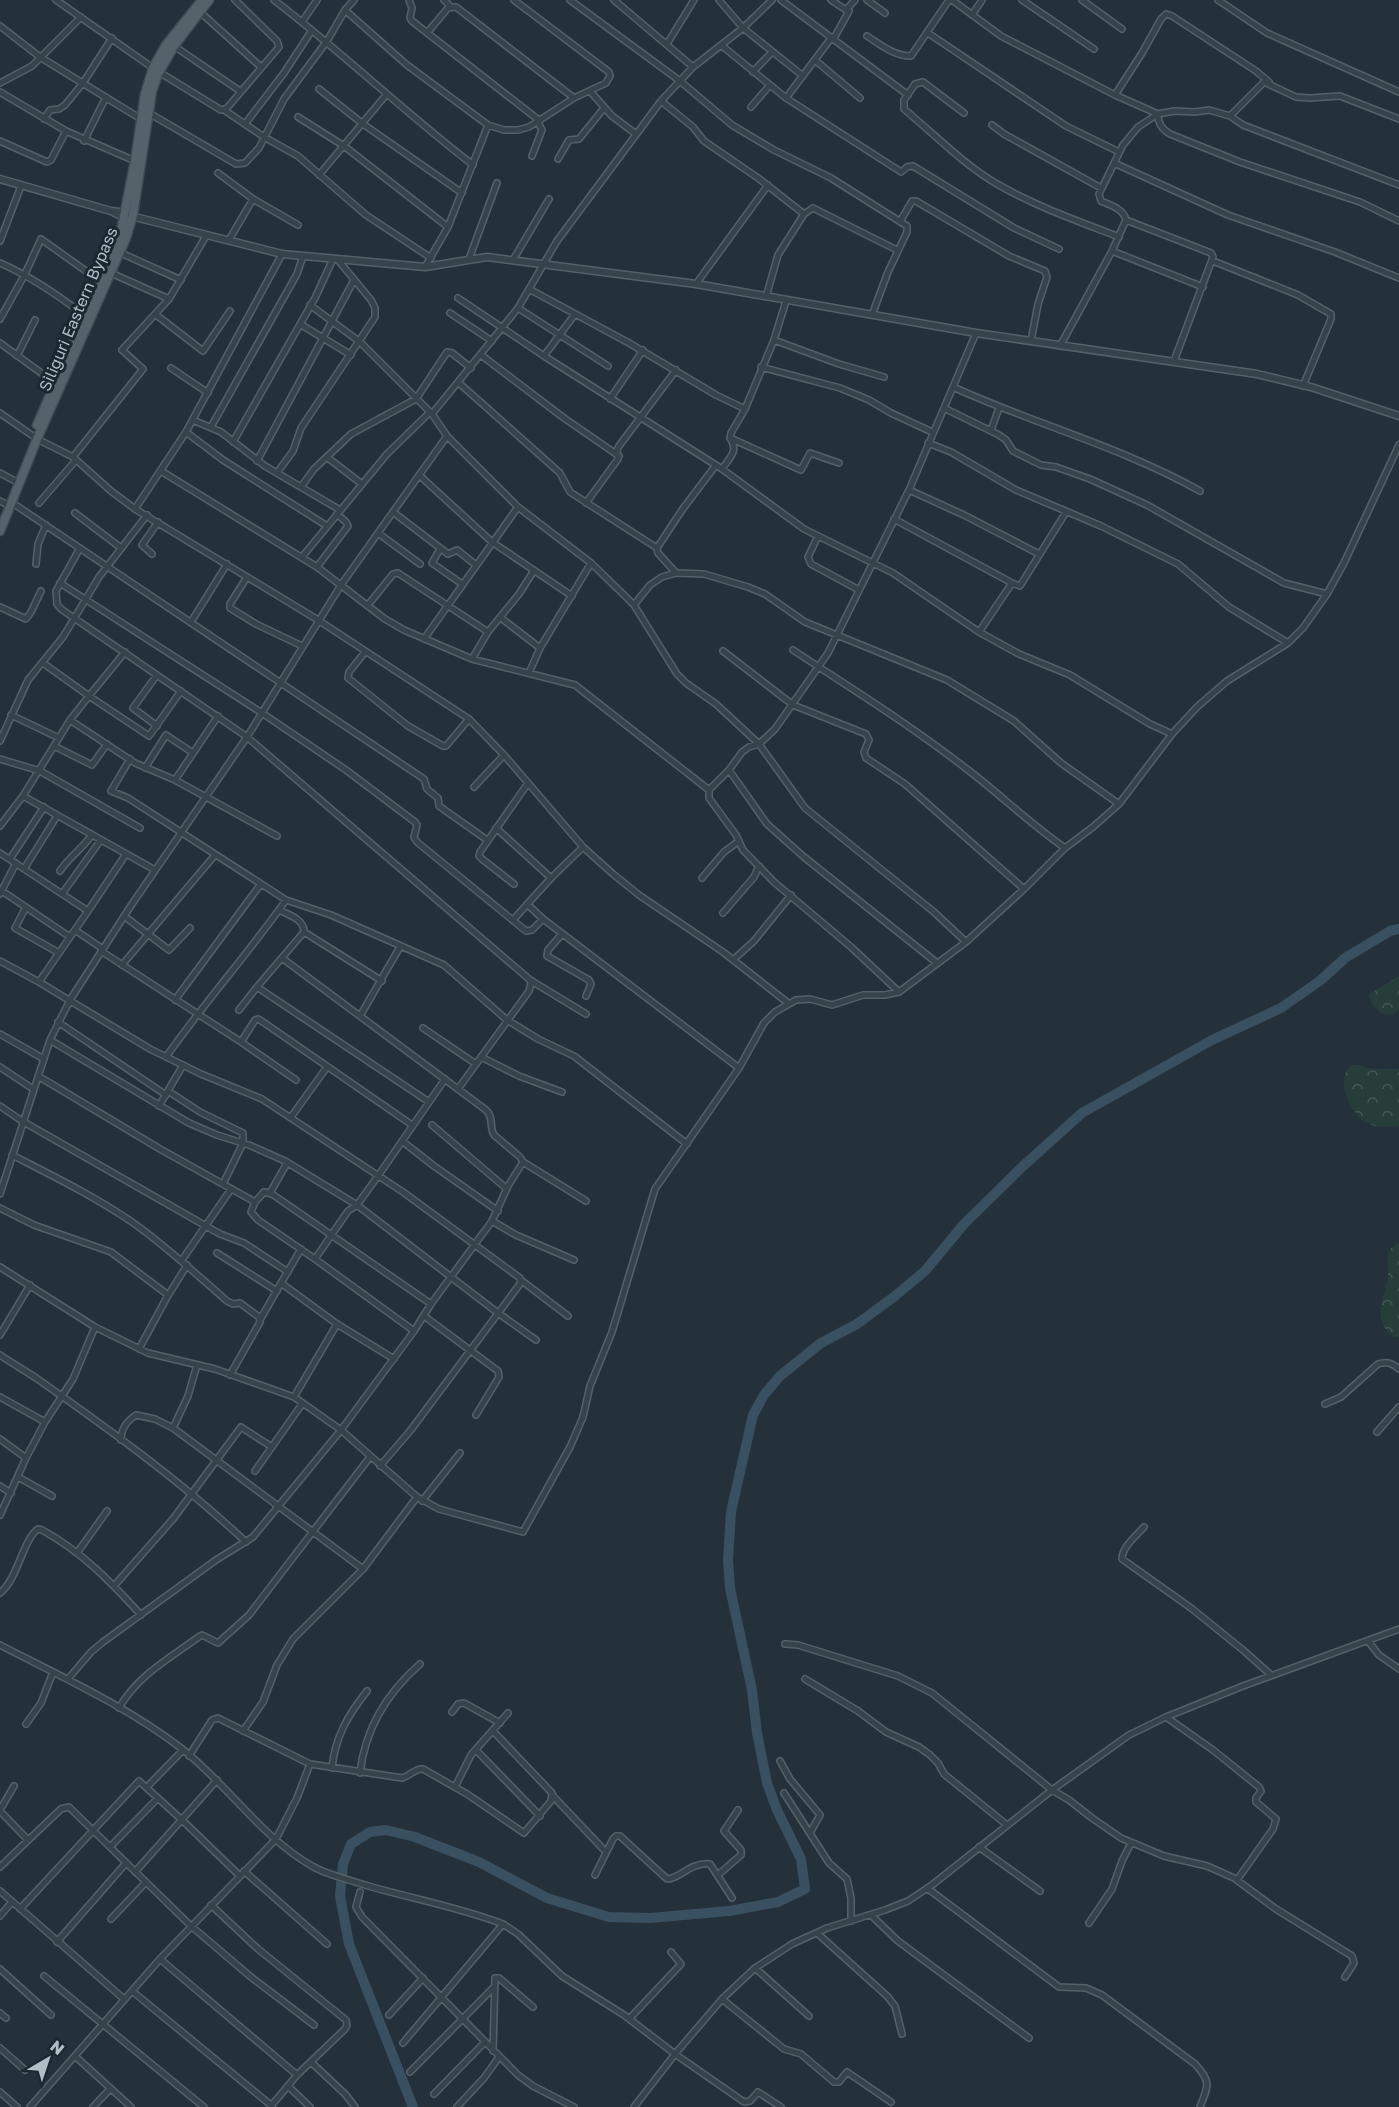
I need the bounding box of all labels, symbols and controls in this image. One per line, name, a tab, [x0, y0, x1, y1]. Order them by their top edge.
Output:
street label: Siliguri Eastern Bypass	[34, 224, 122, 394]
north arrow	[18, 2029, 78, 2089]
text: N	[46, 2036, 68, 2059]

